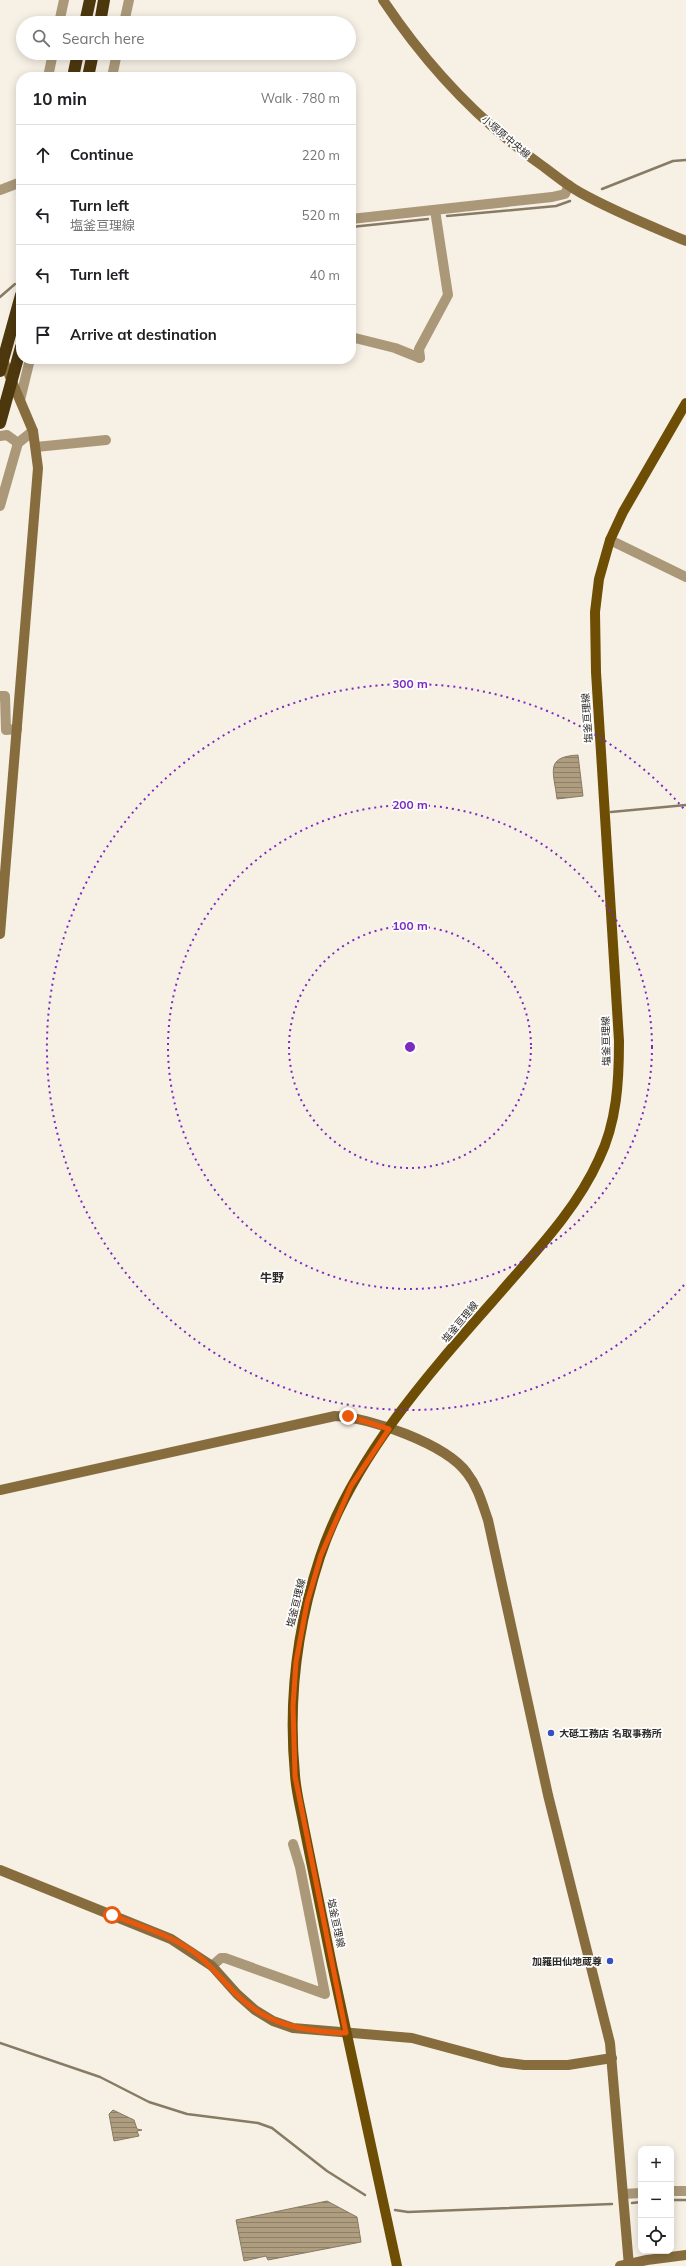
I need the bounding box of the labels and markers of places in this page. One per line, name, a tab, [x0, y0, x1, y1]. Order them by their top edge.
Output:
centre of rings	[403, 1040, 417, 1054]
place label: 大砥工務店 名取事務所	[559, 1727, 662, 1740]
marker: 大砥工務店 名取事務所	[546, 1728, 556, 1738]
place label: 加羅田仙地蔵尊	[532, 1955, 602, 1968]
marker: 加羅田仙地蔵尊	[605, 1956, 615, 1966]

